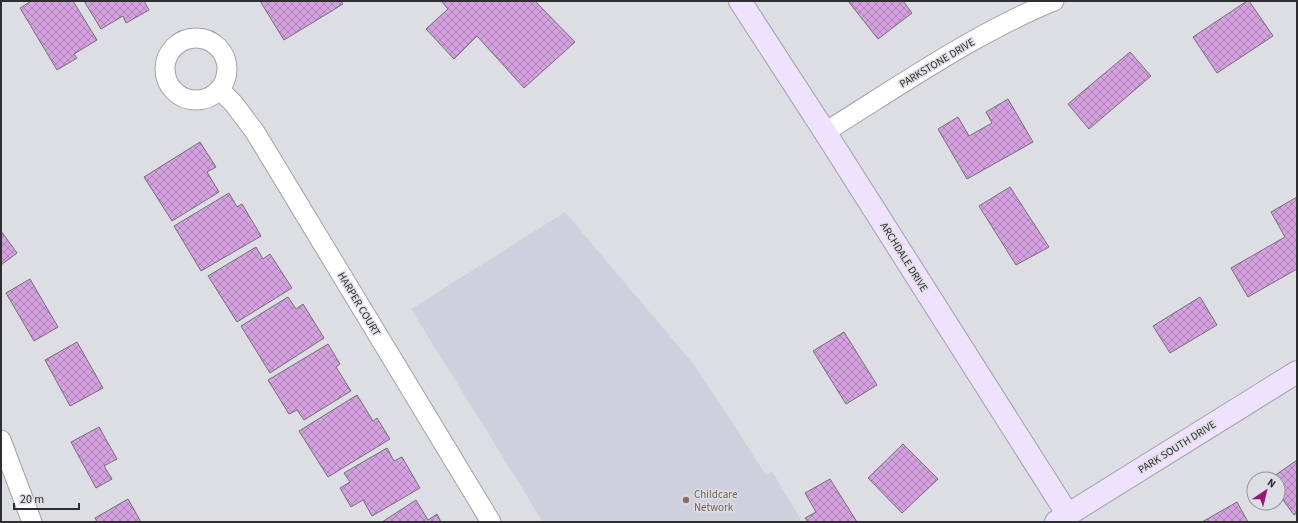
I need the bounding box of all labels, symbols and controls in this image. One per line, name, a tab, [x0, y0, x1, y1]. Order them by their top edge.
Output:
street label: PARKSTONE DRIVE	[897, 35, 978, 91]
street label: ARCHDALE DRIVE	[877, 220, 931, 295]
street label: HARPER COURT	[334, 269, 384, 339]
street label: PARK SOUTH DRIVE	[1135, 417, 1219, 477]
north arrow	[1246, 471, 1286, 511]
text: N	[1264, 475, 1279, 491]
scale bar	[14, 485, 79, 511]
place label: Childcare Network	[694, 487, 738, 515]
text: 20 m	[20, 491, 44, 508]
marker: Childcare Network	[681, 495, 691, 505]

